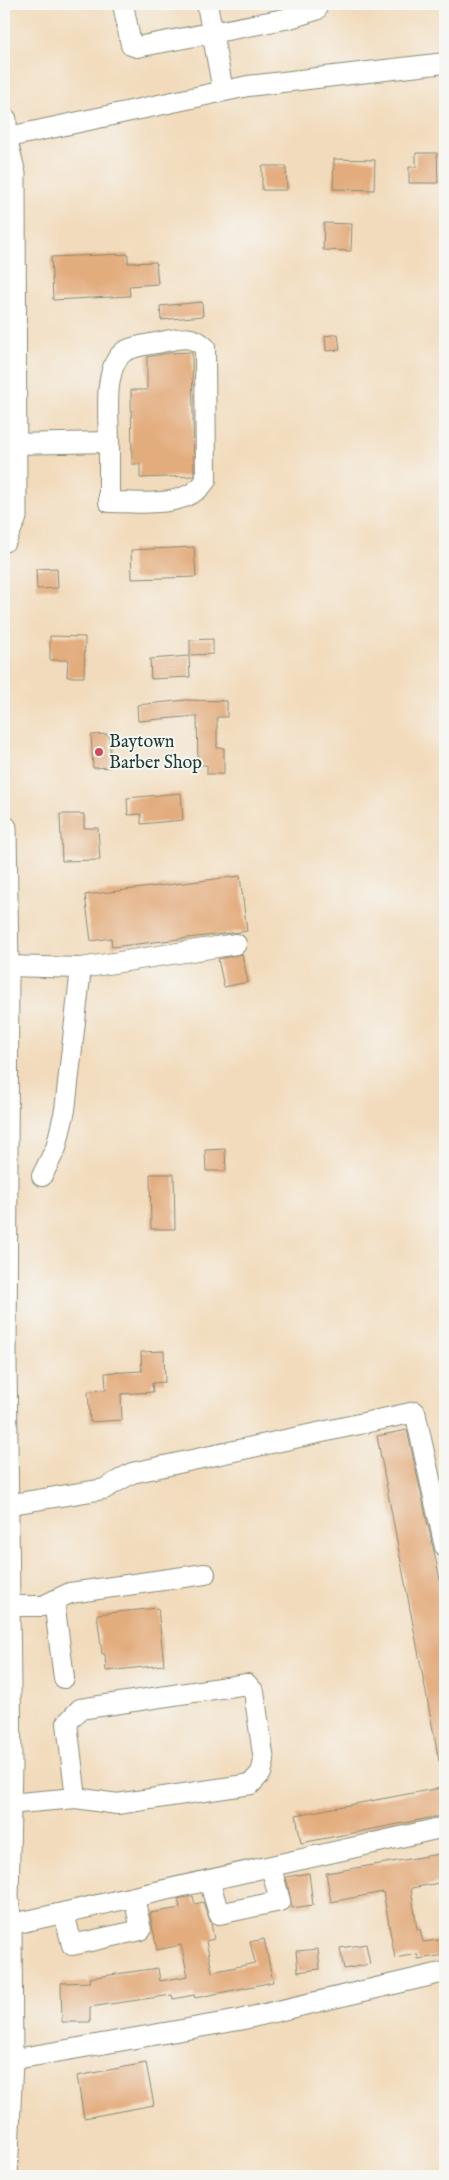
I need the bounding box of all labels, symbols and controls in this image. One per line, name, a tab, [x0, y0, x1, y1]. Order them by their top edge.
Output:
place label: Baytown Barber Shop	[109, 731, 202, 775]
marker: Baytown Barber Shop	[93, 746, 105, 758]

